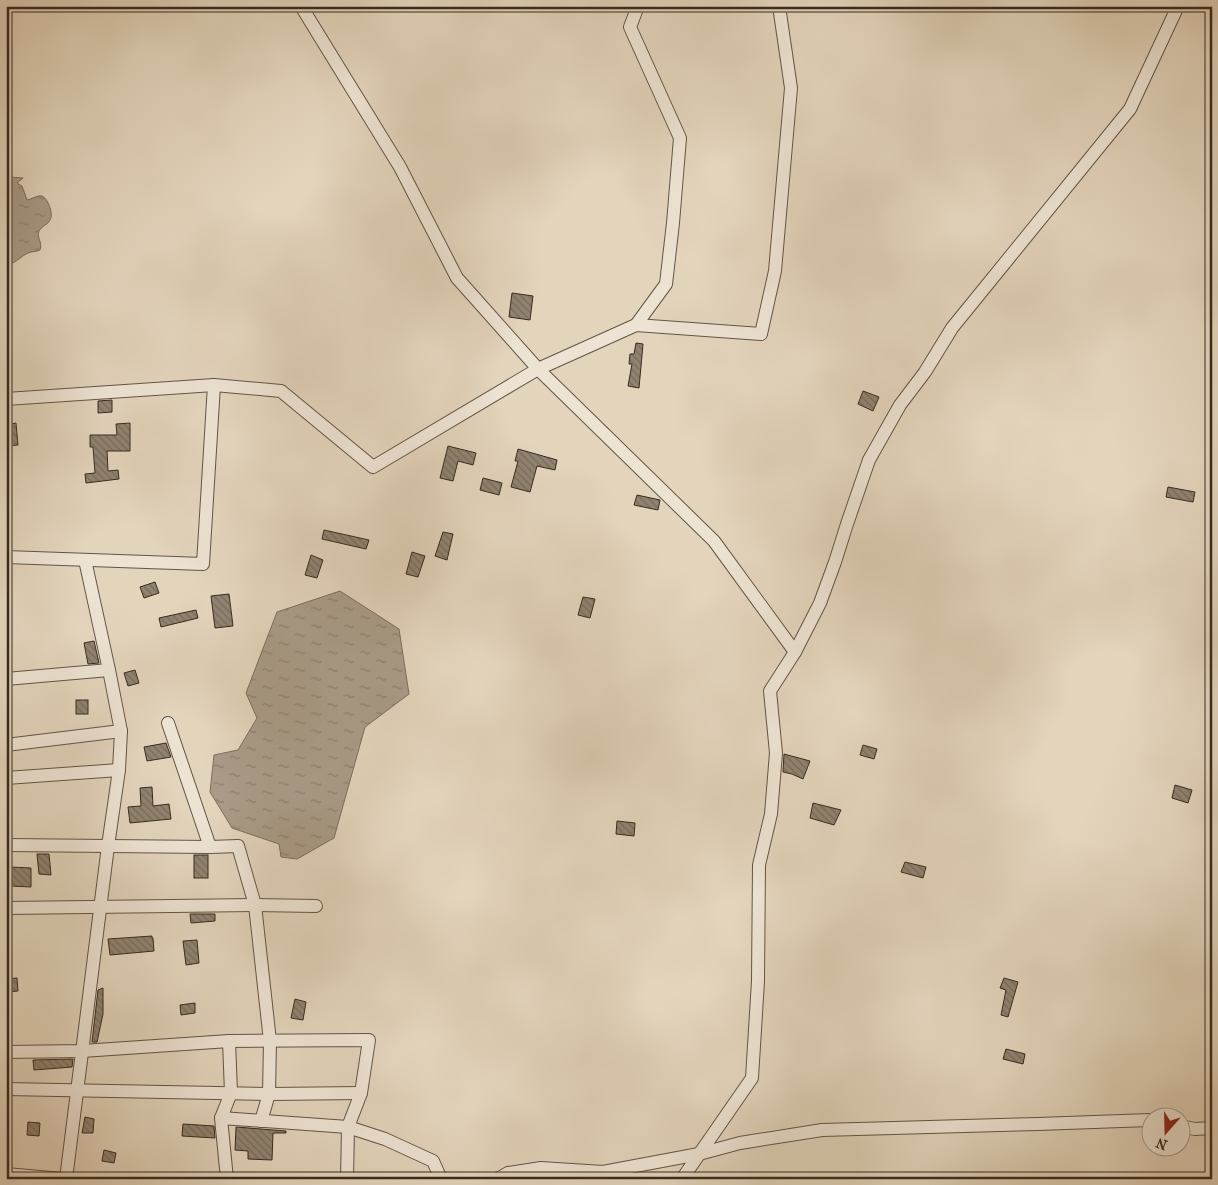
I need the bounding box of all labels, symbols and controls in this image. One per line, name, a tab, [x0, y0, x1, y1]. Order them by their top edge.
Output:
north arrow	[1140, 1108, 1190, 1158]
text: N	[1153, 1134, 1170, 1154]

